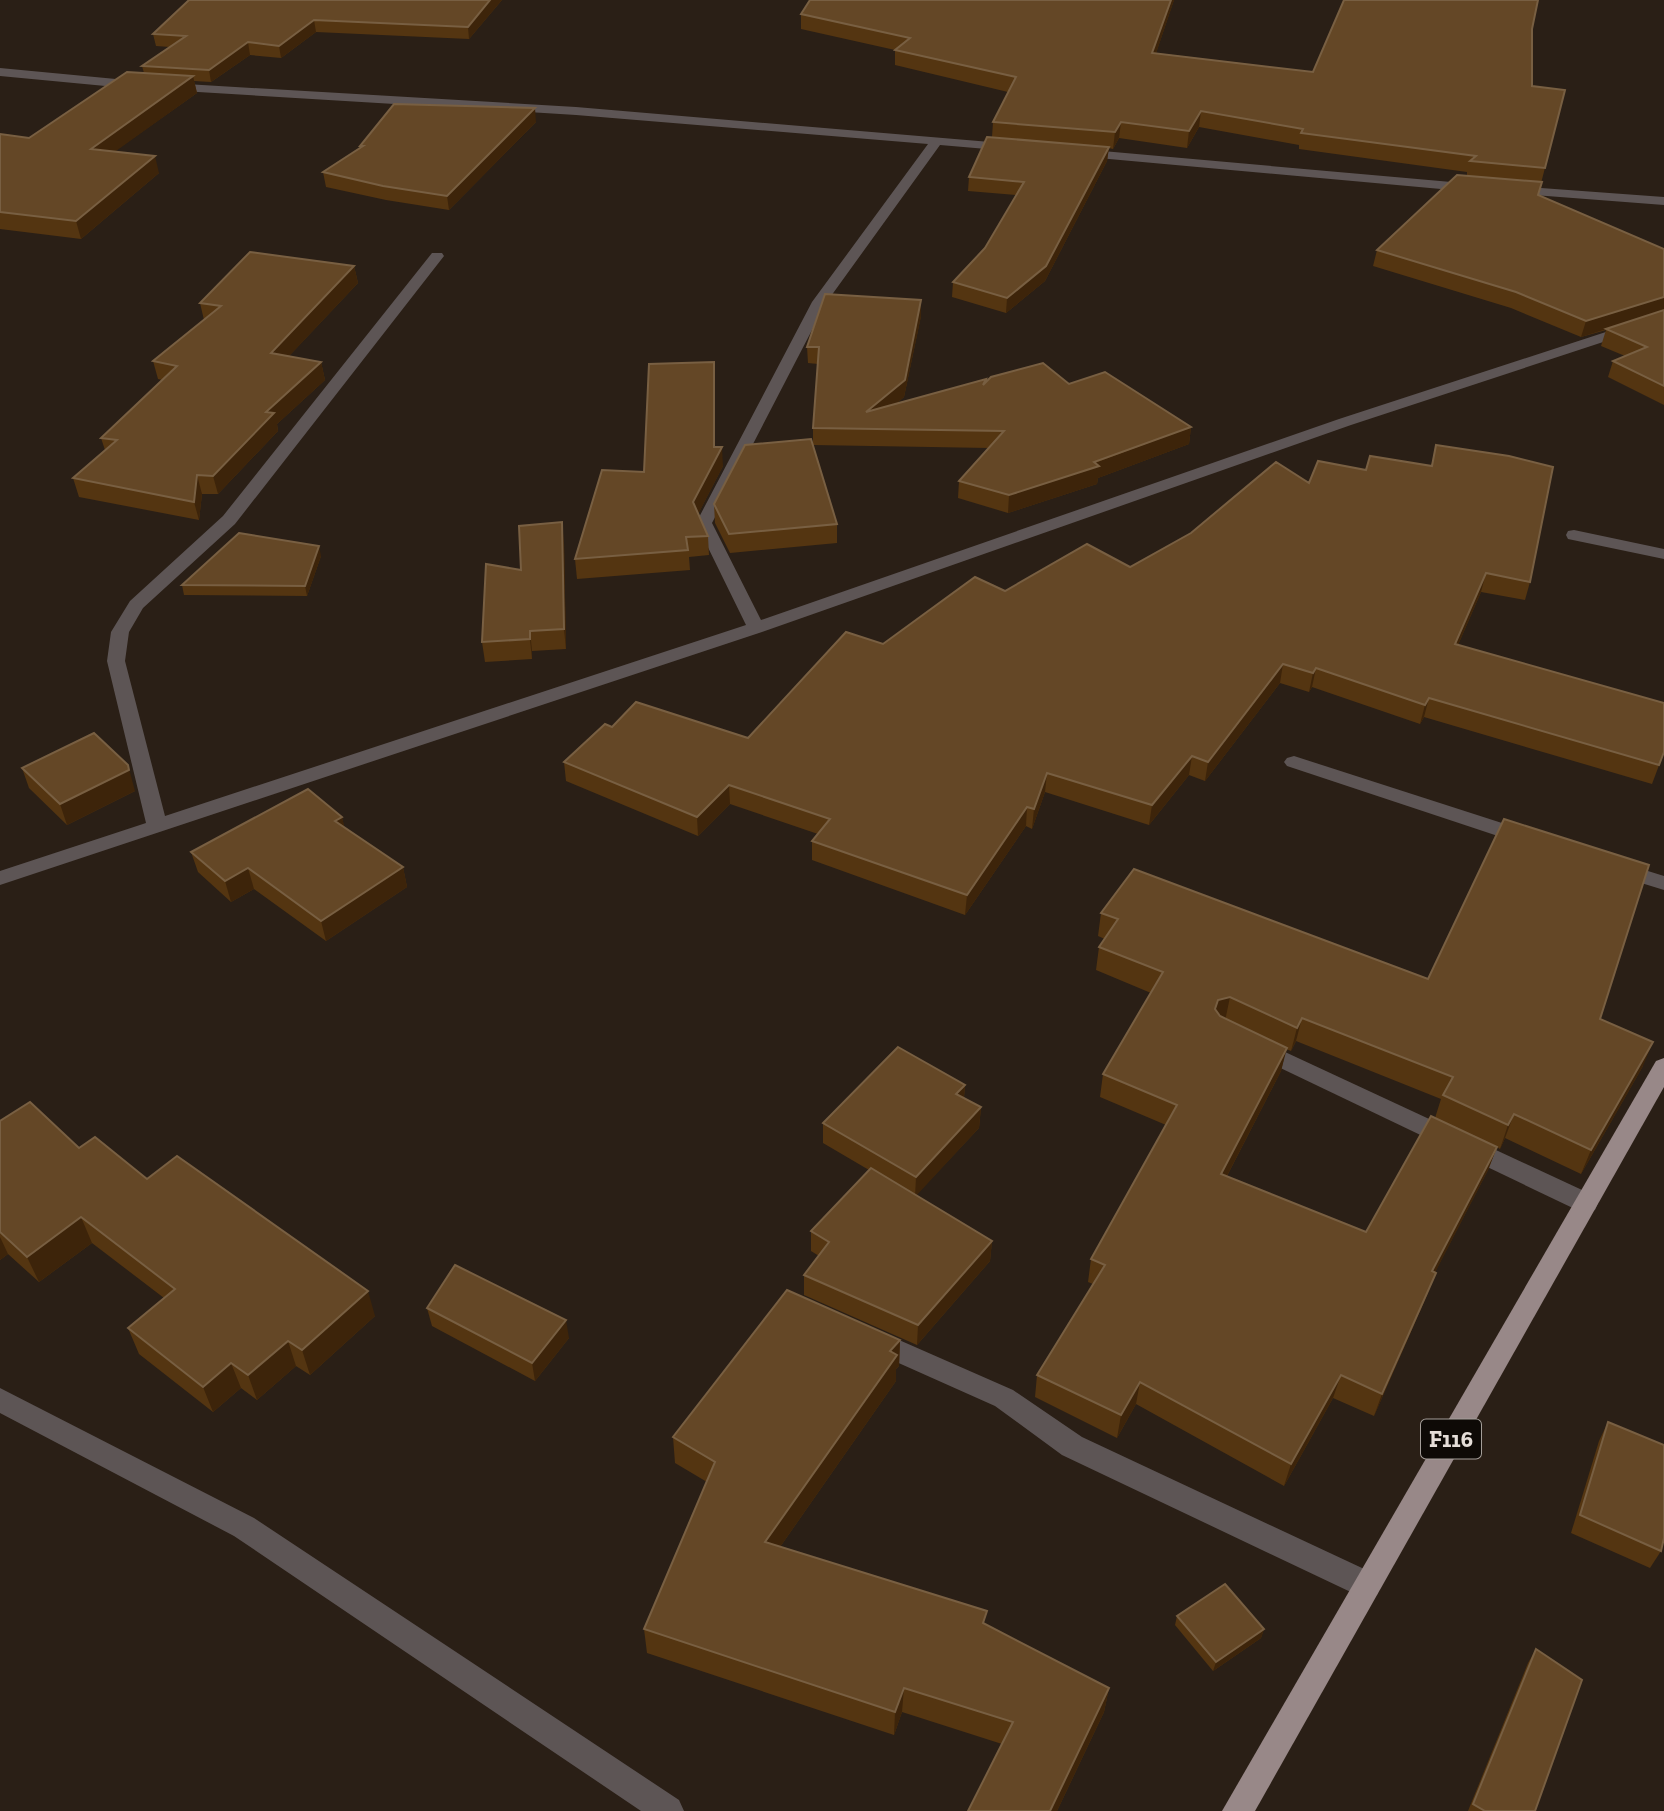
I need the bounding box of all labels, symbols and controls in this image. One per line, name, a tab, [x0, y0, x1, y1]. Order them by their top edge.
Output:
road number: F116	[1421, 1420, 1481, 1458]

